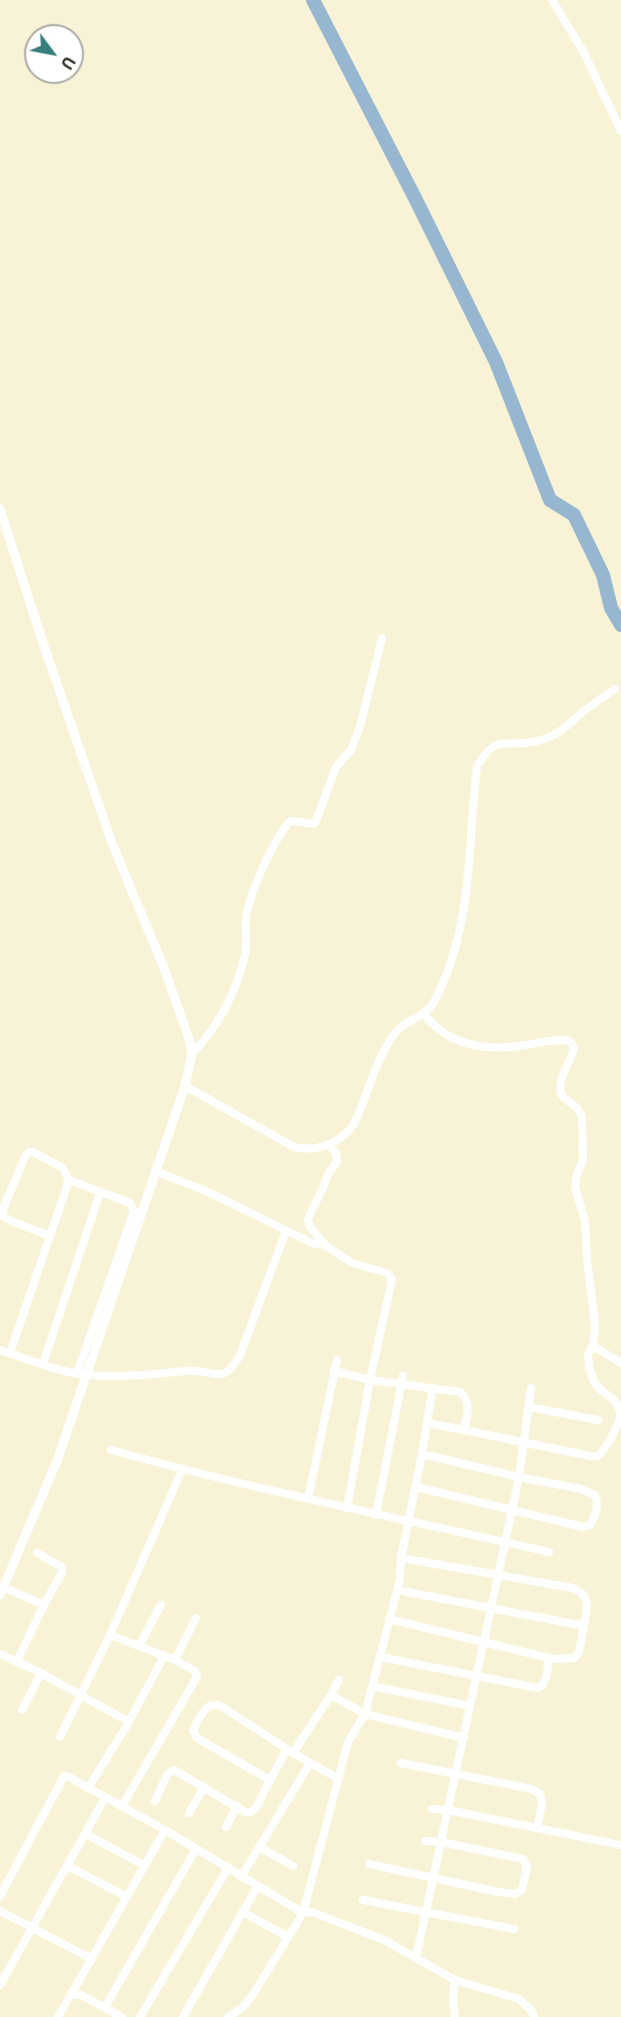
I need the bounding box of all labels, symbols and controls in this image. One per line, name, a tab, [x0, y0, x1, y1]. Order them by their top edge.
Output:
north arrow	[24, 24, 84, 84]
text: U	[57, 53, 79, 73]

